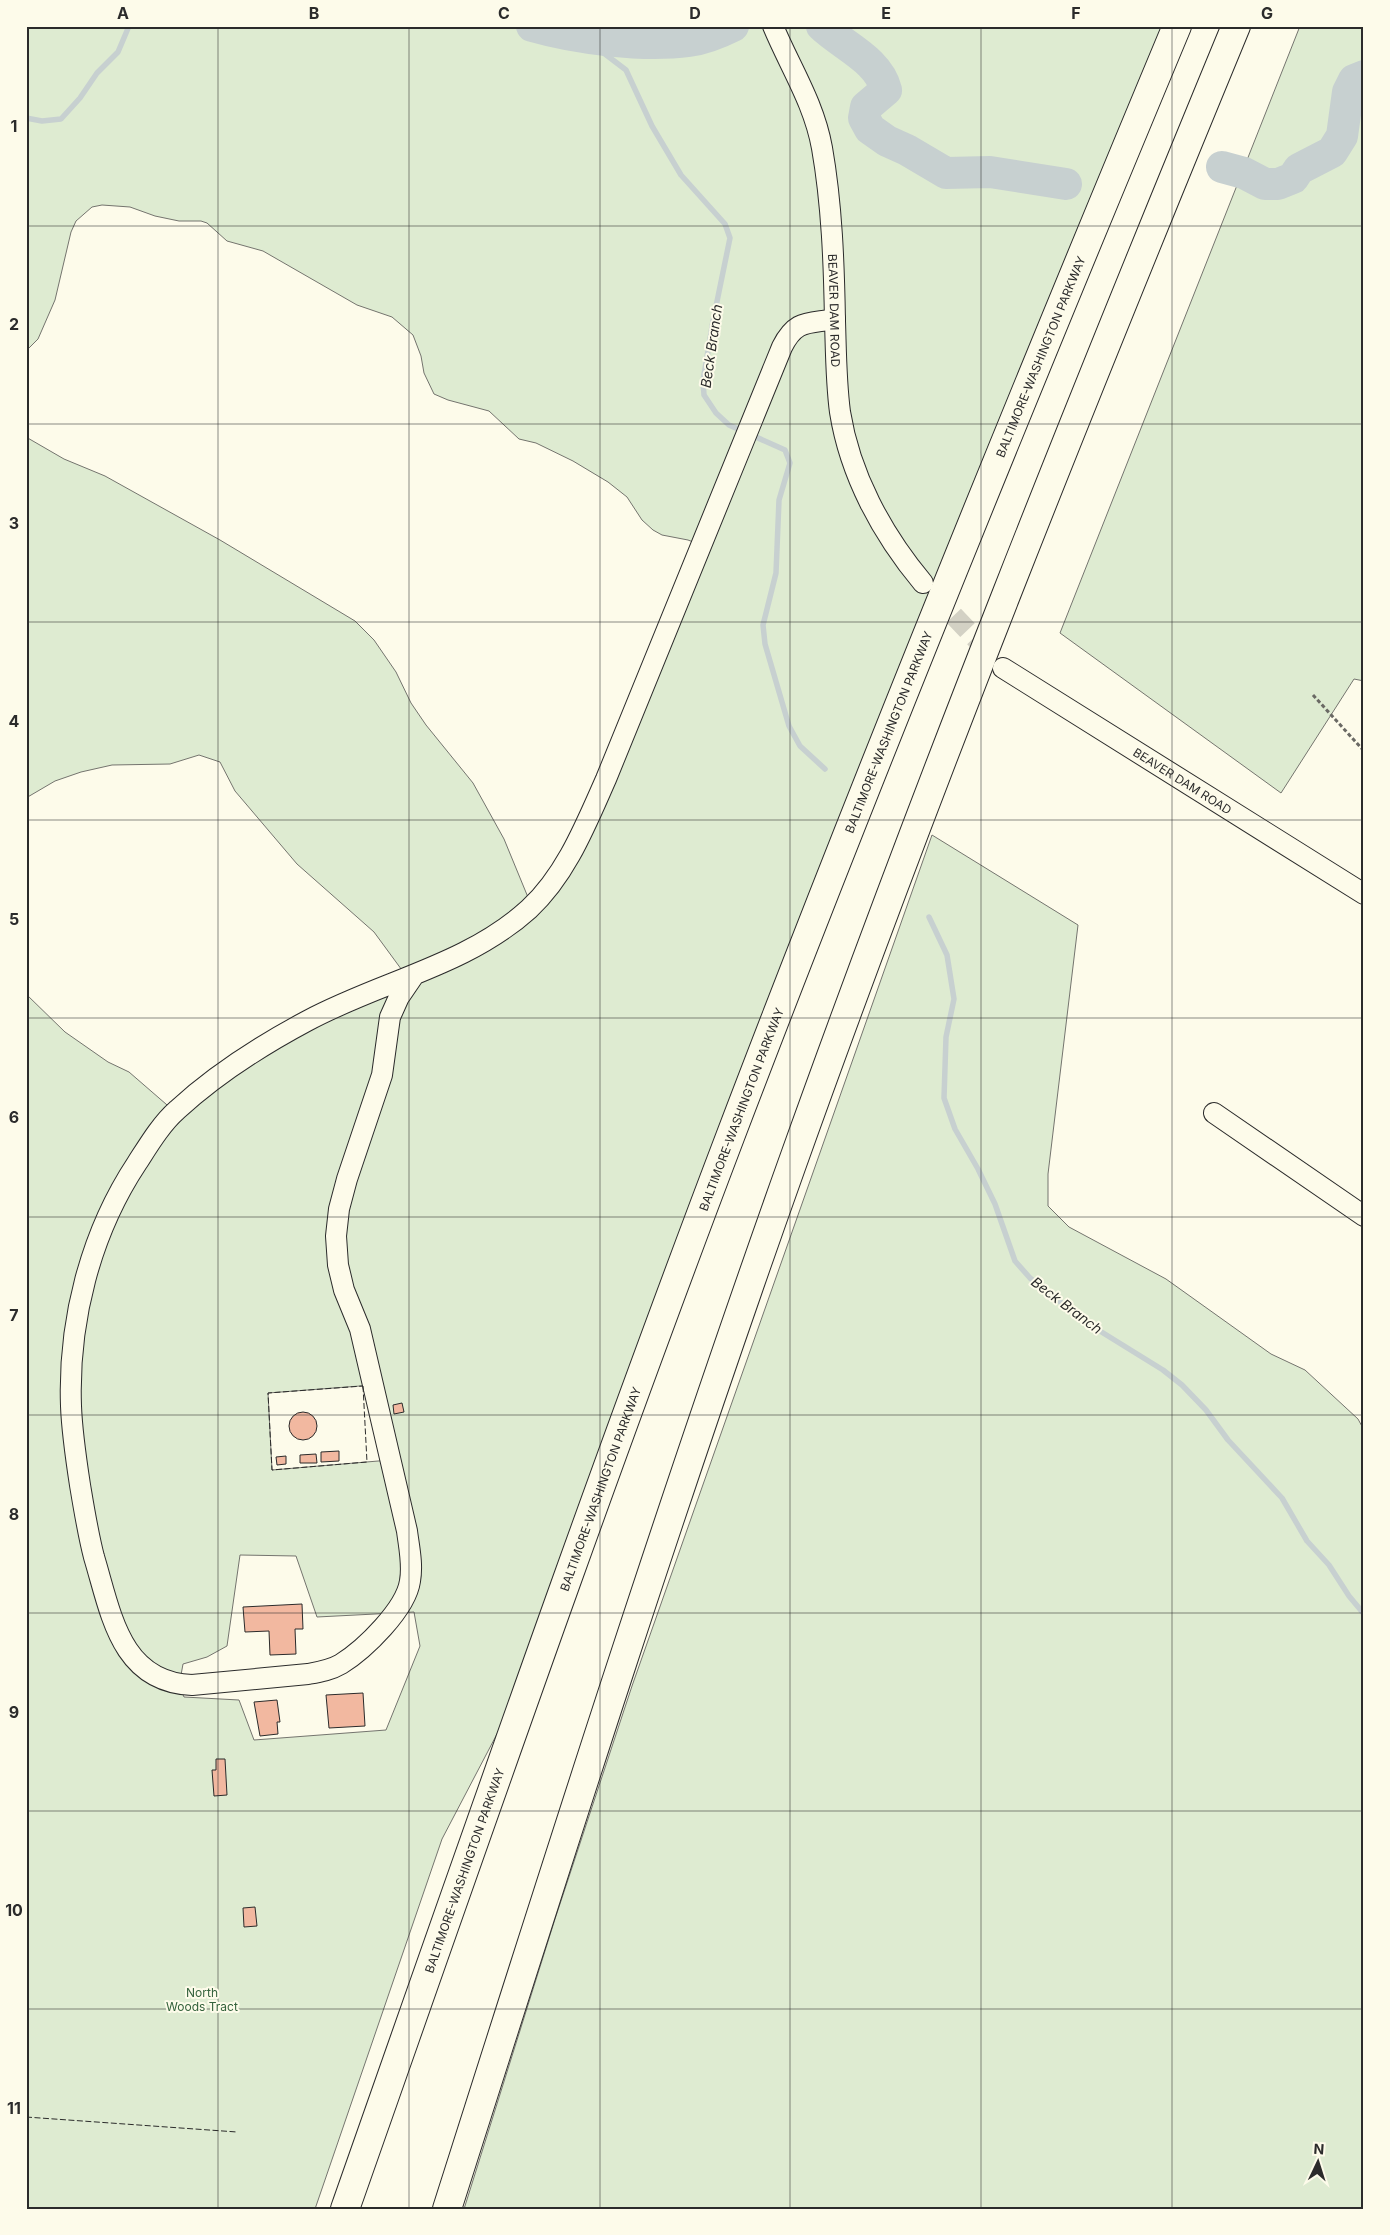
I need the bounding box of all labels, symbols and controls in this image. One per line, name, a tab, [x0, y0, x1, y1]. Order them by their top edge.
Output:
text: A	[117, 3, 129, 23]
text: B	[309, 3, 319, 23]
text: C	[498, 3, 510, 23]
text: D	[689, 3, 701, 23]
text: E	[881, 3, 891, 23]
text: F	[1071, 3, 1081, 23]
text: G	[1261, 3, 1273, 23]
text: 1	[11, 116, 17, 136]
street label: BEAVER DAM ROAD	[825, 254, 844, 367]
street label: BALTIMORE-WASHINGTON PARKWAY	[992, 254, 1088, 459]
water label: Beck Branch	[697, 303, 725, 389]
text: 2	[9, 314, 19, 334]
text: 3	[9, 513, 19, 533]
street label: BALTIMORE-WASHINGTON PARKWAY	[841, 629, 935, 835]
text: 4	[9, 711, 20, 731]
street label: BEAVER DAM ROAD	[1131, 744, 1235, 817]
text: 5	[9, 909, 19, 929]
street label: BALTIMORE-WASHINGTON PARKWAY	[695, 1005, 786, 1213]
text: 6	[9, 1107, 19, 1127]
water label: Beck Branch	[1028, 1273, 1106, 1337]
text: 7	[9, 1305, 19, 1325]
street label: BALTIMORE-WASHINGTON PARKWAY	[556, 1385, 644, 1593]
text: 8	[9, 1504, 19, 1524]
text: 9	[9, 1702, 19, 1722]
street label: BALTIMORE-WASHINGTON PARKWAY	[421, 1766, 507, 1975]
text: 10	[5, 1900, 23, 1920]
park label: North Woods Tract	[166, 1985, 238, 2014]
text: 11	[7, 2098, 21, 2118]
north arrow	[1292, 2138, 1342, 2188]
text: N	[1313, 2140, 1325, 2157]

